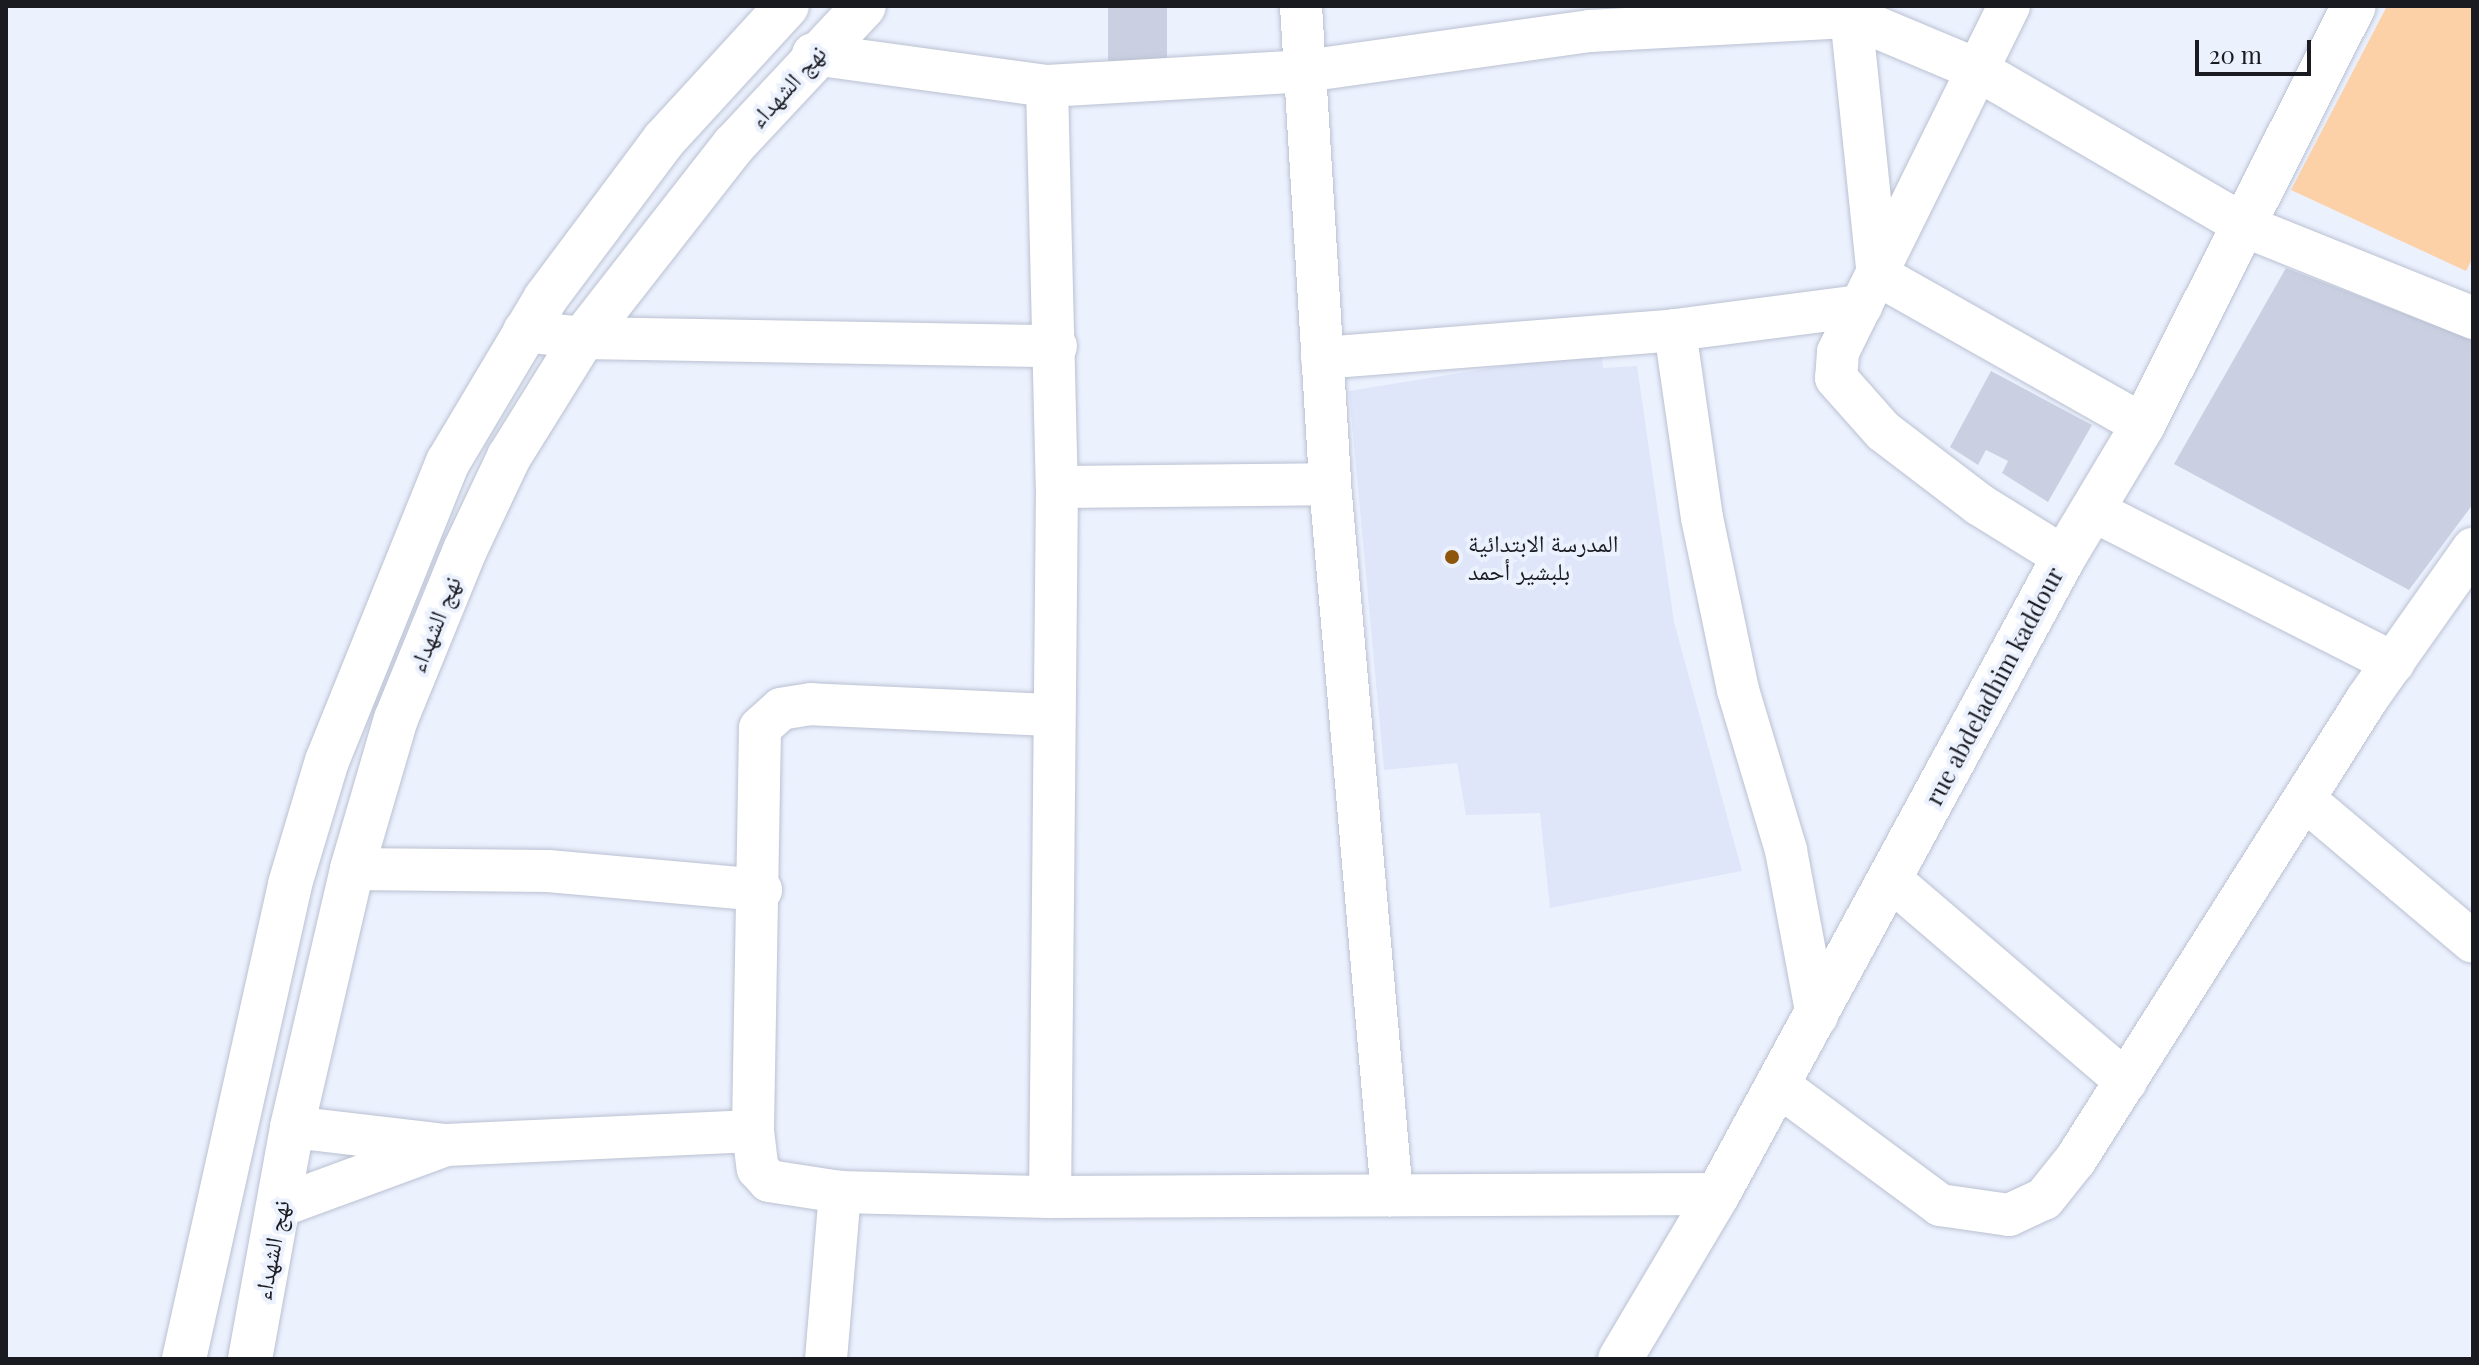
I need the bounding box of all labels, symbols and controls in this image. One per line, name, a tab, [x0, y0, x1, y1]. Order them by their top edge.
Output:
scale bar	[2199, 24, 2315, 74]
text: 20 m	[2209, 38, 2262, 70]
street label: نهج الشهداء	[742, 39, 832, 133]
place label: المدرسة الابتدائية بلبشير أحمد	[1468, 529, 1619, 585]
marker: المدرسة الابتدائية بلبشير أحمد	[1443, 548, 1461, 566]
street label: rue abdeladhim kaddour	[1919, 562, 2069, 810]
street label: نهج الشهداء	[402, 572, 466, 676]
street label: نهج الشهداء	[247, 1198, 295, 1302]

